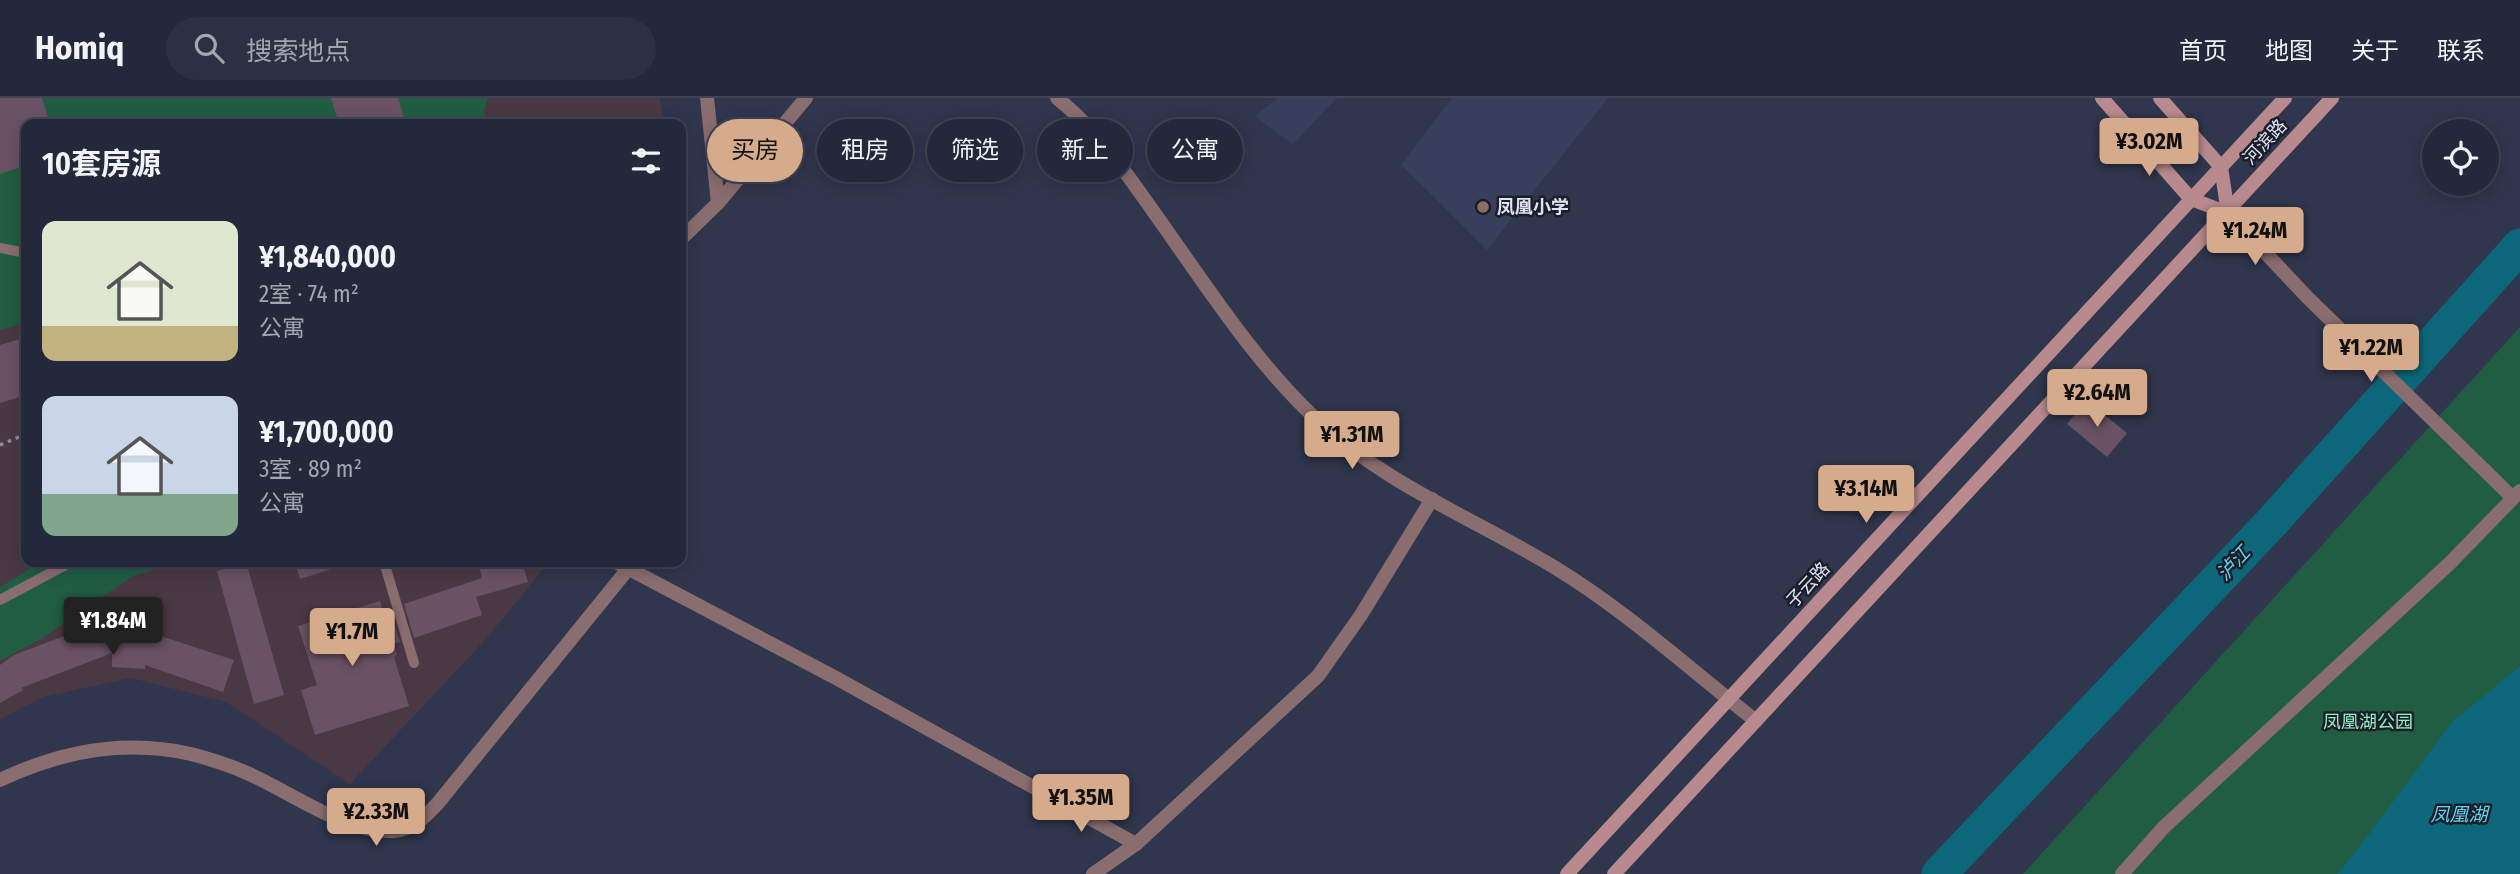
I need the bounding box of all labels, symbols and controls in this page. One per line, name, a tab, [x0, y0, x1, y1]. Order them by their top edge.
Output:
search box	[166, 17, 656, 80]
text: Homiq	[35, 28, 124, 68]
icon: search	[190, 29, 228, 67]
text: 搜索地点	[246, 36, 350, 67]
text: 首页	[2179, 37, 2227, 65]
text: 地图	[2265, 37, 2313, 65]
text: 关于	[2351, 37, 2399, 65]
text: 联系	[2437, 37, 2485, 65]
street label: 河滨路	[2239, 115, 2291, 169]
pin: ¥3.02M	[2092, 118, 2206, 178]
chip: 买房	[707, 119, 803, 182]
chip: 租房	[817, 119, 913, 182]
chip: 筛选	[927, 119, 1023, 182]
chip: 新上	[1037, 119, 1133, 182]
chip: 公寓	[1147, 119, 1243, 182]
map controls	[2422, 119, 2499, 196]
button: locate	[2422, 119, 2499, 196]
text: ¥3.02M	[2115, 127, 2183, 155]
icon: filters	[627, 142, 665, 180]
text: 10套房源	[42, 146, 161, 182]
place label: 凤凰小学	[1497, 196, 1569, 218]
marker: 凤凰小学	[1475, 199, 1491, 215]
pin: ¥1.24M	[2198, 208, 2312, 267]
text: ¥1.24M	[2223, 216, 2287, 244]
text: ¥1,840,000	[259, 239, 396, 275]
icon: home	[98, 249, 182, 333]
text: 2室 · 74 m²	[259, 280, 359, 308]
text: 公寓	[259, 314, 305, 342]
pin: ¥1.22M	[2314, 324, 2428, 384]
text: ¥1.22M	[2339, 333, 2403, 361]
pin: ¥2.64M	[2040, 370, 2154, 429]
text: ¥2.64M	[2063, 378, 2131, 406]
pin: ¥1.31M	[1295, 412, 1409, 471]
text: ¥1,700,000	[259, 414, 394, 450]
text: ¥1.31M	[1320, 420, 1384, 448]
icon: home	[98, 424, 182, 508]
text: 3室 · 89 m²	[259, 455, 362, 483]
pin: ¥3.14M	[1809, 466, 1923, 525]
text: ¥3.14M	[1834, 474, 1898, 502]
text: 公寓	[259, 489, 305, 517]
water label: 泸江	[2212, 540, 2256, 585]
street label: 子云路	[1782, 558, 1834, 612]
pin: ¥1.84M	[56, 598, 170, 657]
text: ¥1.84M	[80, 606, 146, 634]
pin: ¥1.7M	[303, 608, 401, 668]
text: ¥1.7M	[326, 617, 378, 645]
park label: 凤凰湖公园	[2323, 711, 2413, 733]
pin: ¥1.35M	[1024, 774, 1138, 834]
text: ¥1.35M	[1048, 783, 1114, 811]
pin: ¥2.33M	[319, 788, 433, 848]
text: ¥2.33M	[343, 797, 409, 825]
water label: 凤凰湖	[2430, 803, 2490, 826]

